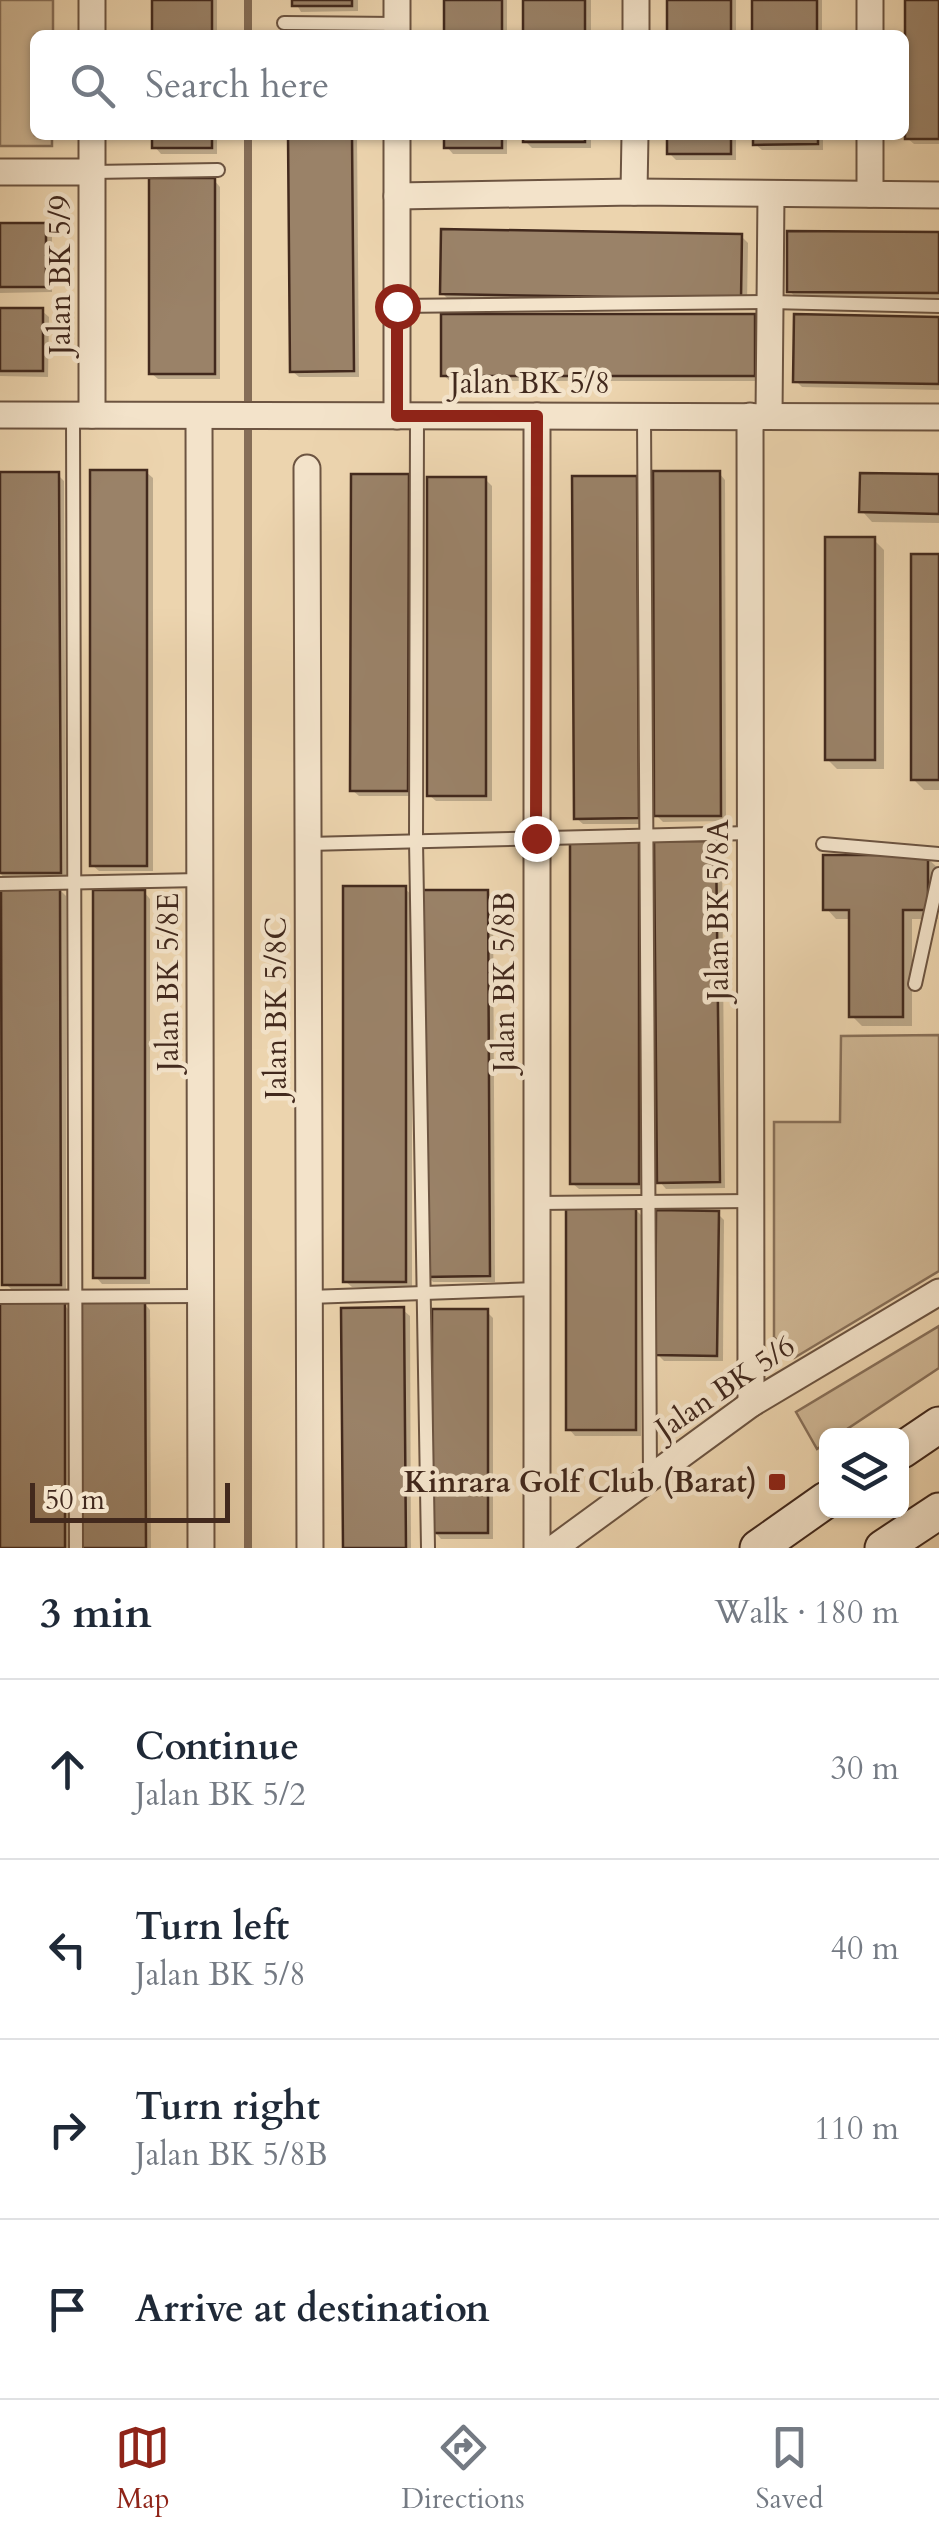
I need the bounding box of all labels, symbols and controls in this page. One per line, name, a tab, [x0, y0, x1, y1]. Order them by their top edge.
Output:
search box	[30, 30, 909, 140]
icon: search	[65, 58, 120, 113]
text: Search here	[145, 59, 329, 111]
street label: Jalan BK 5/9	[40, 195, 81, 359]
route start	[375, 284, 421, 330]
street label: Jalan BK 5/8	[446, 363, 610, 404]
route end	[514, 816, 560, 862]
street label: Jalan BK 5/8A	[698, 819, 739, 1005]
street label: Jalan BK 5/8B	[484, 892, 525, 1076]
street label: Jalan BK 5/8E	[148, 893, 189, 1075]
street label: Jalan BK 5/8C	[256, 917, 297, 1104]
street label: Jalan BK 5/6	[644, 1326, 803, 1451]
map controls	[819, 1428, 909, 1518]
button: layers	[819, 1428, 909, 1518]
place label: Kinrara Golf Club (Barat)	[404, 1462, 757, 1503]
marker: Kinrara Golf Club (Barat)	[766, 1471, 788, 1493]
scale bar	[30, 1478, 230, 1522]
text: 50 m	[45, 1481, 105, 1519]
text: 3 min	[40, 1585, 152, 1642]
text: Walk · 180 m	[714, 1591, 899, 1635]
text: Continue	[135, 1721, 299, 1773]
icon: ahead	[40, 1742, 95, 1797]
text: 30 m	[831, 1747, 899, 1791]
text: Jalan BK 5/2	[135, 1773, 306, 1817]
text: Turn left	[135, 1901, 289, 1953]
icon: left	[40, 1922, 95, 1977]
text: 40 m	[831, 1927, 899, 1971]
text: Jalan BK 5/8	[135, 1953, 306, 1997]
text: Turn right	[135, 2081, 320, 2133]
icon: right	[40, 2102, 95, 2157]
text: 110 m	[814, 2107, 899, 2151]
text: Jalan BK 5/8B	[135, 2133, 327, 2177]
icon: arrive	[40, 2282, 95, 2337]
text: Arrive at destination	[135, 2283, 490, 2335]
tab: Map	[115, 2420, 170, 2518]
tab: Directions	[401, 2420, 525, 2518]
tab: Saved	[756, 2420, 824, 2518]

